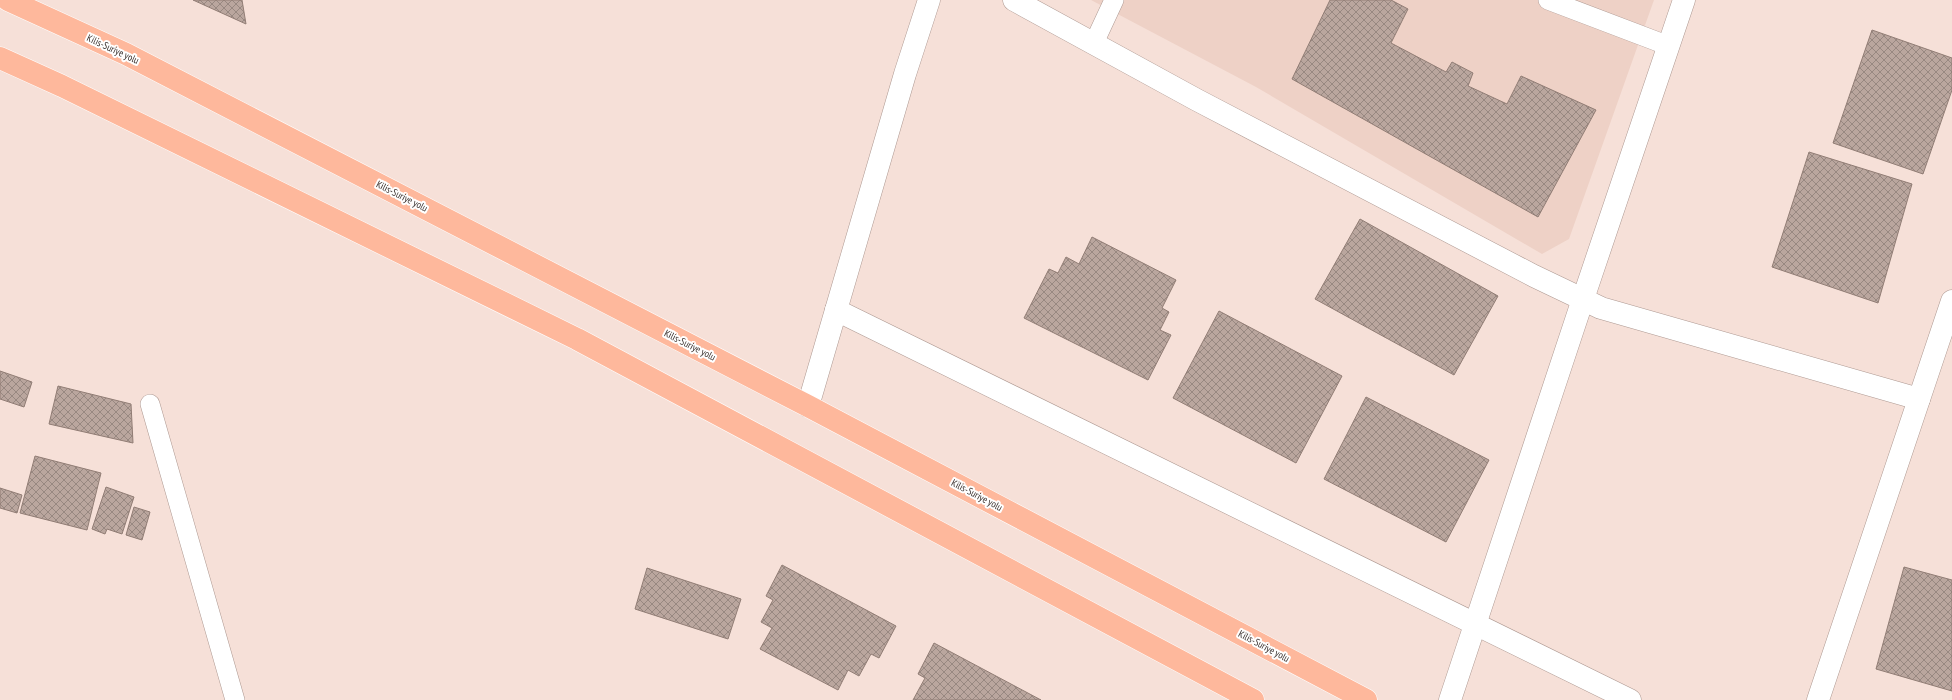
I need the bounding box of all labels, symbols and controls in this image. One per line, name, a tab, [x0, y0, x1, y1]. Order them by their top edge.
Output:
street label: Kilis-Suriye yolu	[85, 31, 141, 67]
street label: Kilis-Suriye yolu	[374, 177, 430, 215]
street label: Kilis-Suriye yolu	[662, 326, 718, 364]
street label: Kilis-Suriye yolu	[949, 476, 1005, 514]
street label: Kilis-Suriye yolu	[1236, 627, 1292, 665]

